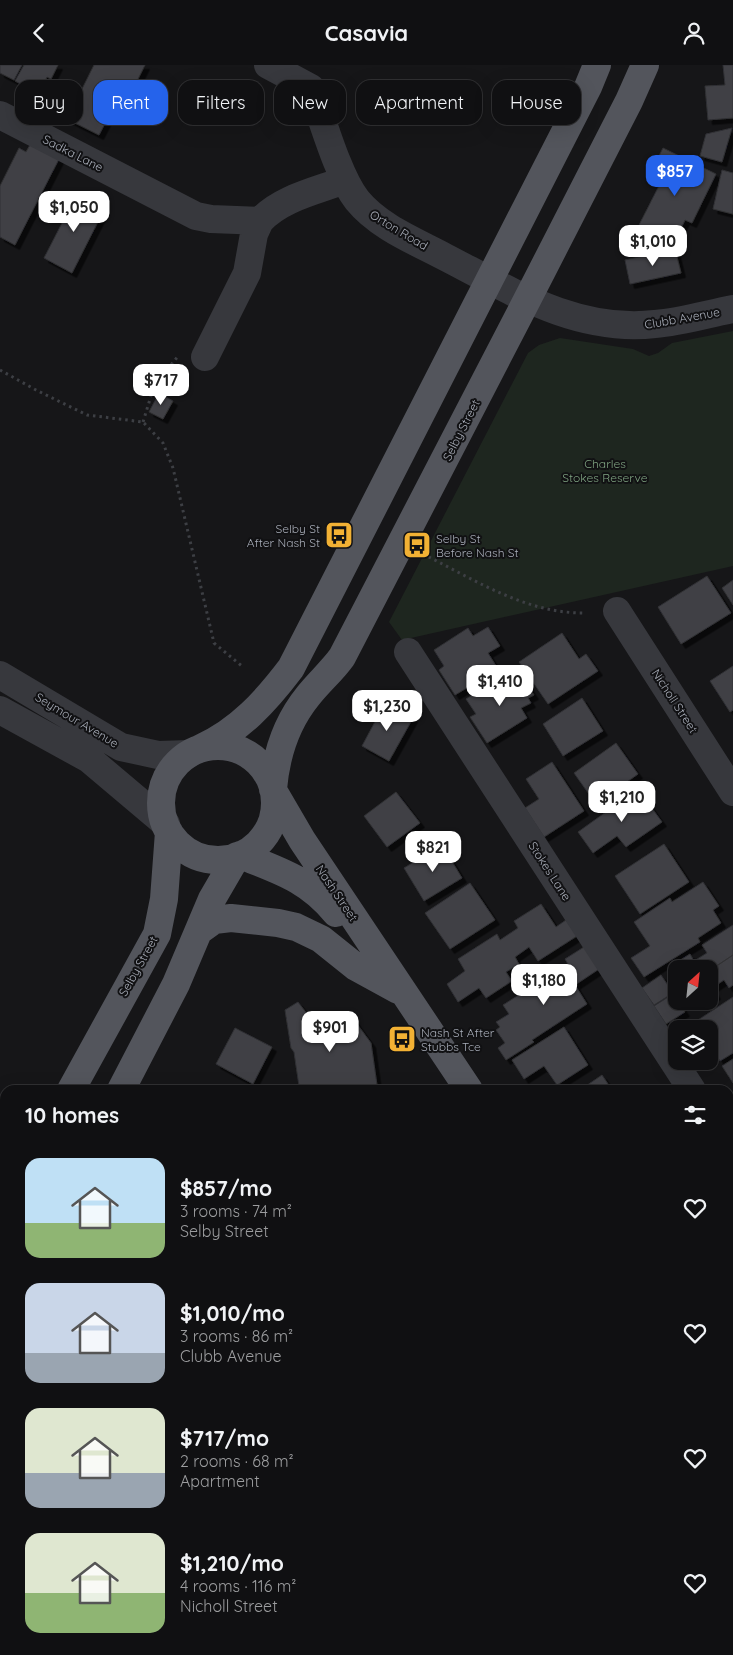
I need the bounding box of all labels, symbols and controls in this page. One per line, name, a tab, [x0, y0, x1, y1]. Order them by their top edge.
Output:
icon: back	[25, 19, 53, 47]
text: Casavia	[325, 19, 408, 47]
icon: person	[680, 19, 708, 47]
chip: Buy	[15, 80, 83, 125]
chip: Rent	[93, 80, 168, 125]
chip: Filters	[178, 80, 264, 125]
chip: New	[274, 80, 346, 125]
chip: Apartment	[356, 80, 482, 125]
chip: House	[492, 80, 581, 125]
street label: Sadka Lane	[40, 131, 106, 175]
pin: $857	[645, 155, 705, 197]
text: $857	[657, 161, 693, 181]
pin: $1,050	[33, 191, 115, 233]
text: $1,050	[49, 197, 99, 217]
street label: Orton Road	[367, 207, 431, 253]
pin: $1,010	[612, 225, 694, 267]
text: $1,010	[630, 231, 676, 251]
street label: Clubb Avenue	[643, 304, 721, 332]
pin: $717	[131, 363, 191, 406]
text: $717	[144, 370, 178, 390]
street label: Selby Street	[439, 397, 483, 463]
park label: Charles Stokes Reserve	[562, 456, 648, 485]
bus stop icon: Selby St After Nash St	[324, 520, 354, 550]
place label: Selby St After Nash St	[247, 521, 320, 550]
bus stop icon: Selby St Before Nash St	[402, 530, 432, 560]
place label: Selby St Before Nash St	[436, 531, 519, 560]
pin: $1,410	[459, 665, 541, 707]
street label: Nicholl Street	[649, 666, 701, 736]
text: $1,410	[477, 671, 523, 691]
street label: Seymour Avenue	[33, 689, 121, 751]
pin: $1,230	[346, 689, 428, 732]
text: $1,230	[363, 696, 411, 716]
pin: $1,210	[581, 781, 663, 823]
text: $1,210	[599, 787, 645, 807]
pin: $821	[403, 831, 463, 873]
text: $821	[416, 837, 450, 857]
street label: Stokes Lane	[525, 839, 575, 903]
street label: Nash Street	[313, 862, 361, 924]
street label: Selby Street	[115, 933, 161, 999]
north arrow	[668, 960, 718, 1010]
map controls	[668, 960, 718, 1070]
pin: $1,180	[503, 963, 585, 1006]
text: $1,180	[522, 970, 566, 990]
pin: $901	[300, 1011, 360, 1053]
text: $901	[313, 1017, 347, 1037]
button: layers	[668, 1020, 718, 1070]
bus stop icon: Nash St After Stubbs Tce	[387, 1024, 417, 1054]
place label: Nash St After Stubbs Tce	[421, 1025, 495, 1054]
icon: filters	[681, 1101, 709, 1129]
text: 10 homes	[25, 1102, 119, 1128]
text: $857/mo	[180, 1175, 272, 1201]
icon: home	[65, 1178, 125, 1238]
icon: heart	[681, 1194, 709, 1222]
text: 3 rooms · 74 m²	[180, 1201, 292, 1221]
text: Selby Street	[180, 1221, 269, 1241]
text: $1,010/mo	[180, 1300, 285, 1326]
icon: home	[65, 1303, 125, 1363]
icon: heart	[681, 1319, 709, 1347]
text: 3 rooms · 86 m²	[180, 1326, 293, 1346]
text: Clubb Avenue	[180, 1346, 282, 1366]
text: $717/mo	[180, 1425, 269, 1451]
icon: home	[65, 1428, 125, 1488]
icon: heart	[681, 1444, 709, 1472]
text: 2 rooms · 68 m²	[180, 1451, 294, 1471]
text: Apartment	[180, 1471, 260, 1491]
text: $1,210/mo	[180, 1550, 284, 1576]
icon: home	[65, 1553, 125, 1613]
icon: heart	[681, 1569, 709, 1597]
text: 4 rooms · 116 m²	[180, 1576, 296, 1596]
text: Nicholl Street	[180, 1596, 278, 1616]

